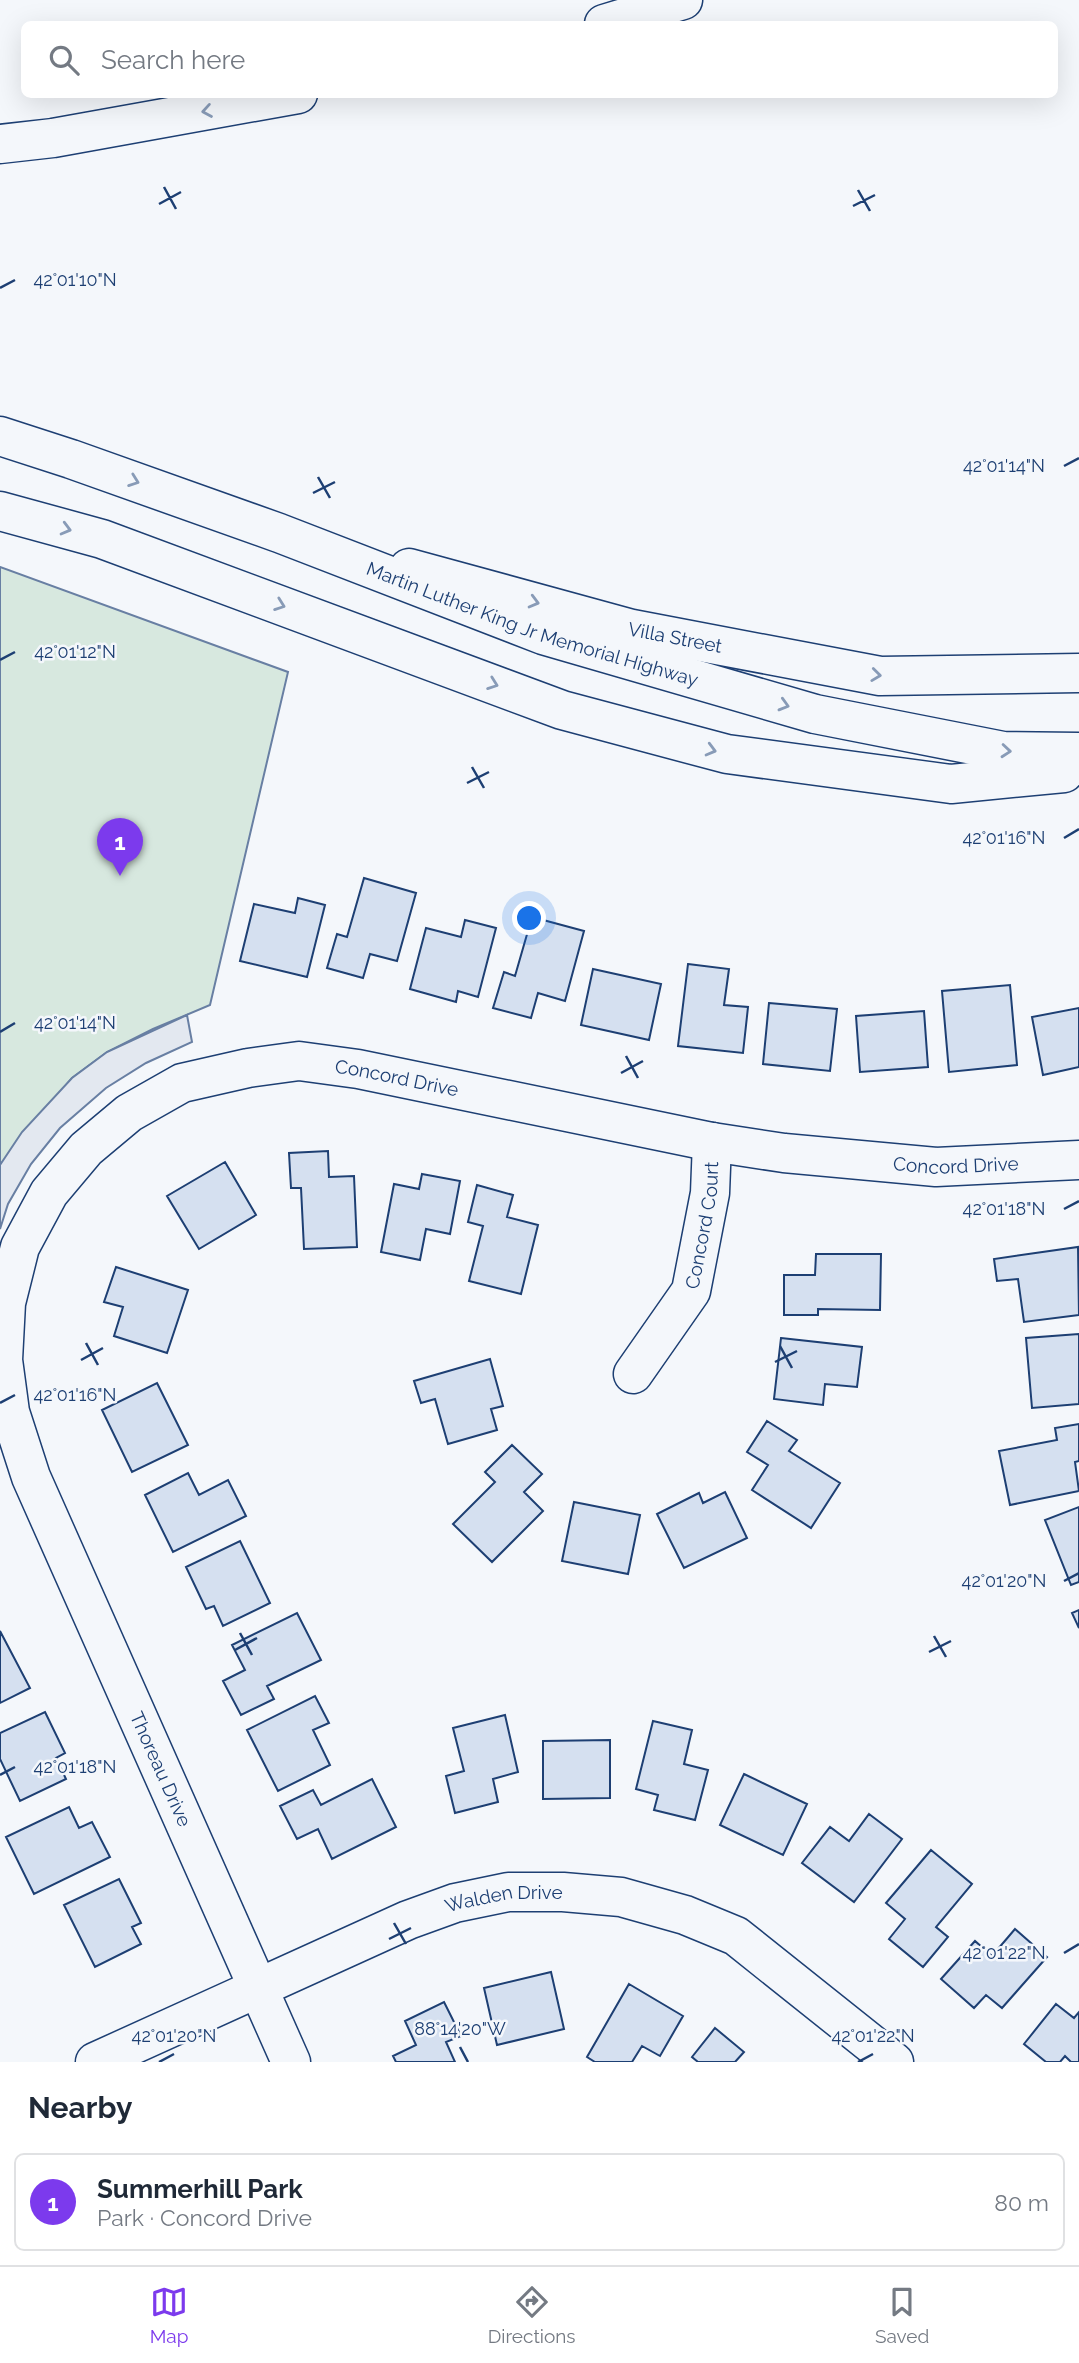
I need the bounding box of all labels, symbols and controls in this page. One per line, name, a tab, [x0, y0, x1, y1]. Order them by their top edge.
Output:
search box	[21, 21, 1058, 98]
icon: search	[45, 41, 83, 79]
text: Search here	[101, 45, 245, 75]
one-way arrow	[201, 103, 213, 118]
text: 42°01'10"N	[33, 269, 117, 290]
text: 42°01'14"N	[963, 455, 1045, 476]
one-way arrow	[128, 473, 140, 487]
one-way arrow	[60, 521, 72, 535]
street label: Martin Luther King Jr Memorial Highway	[364, 557, 701, 691]
one-way arrow	[528, 594, 540, 609]
one-way arrow	[274, 597, 286, 611]
street label: Villa Street	[626, 617, 725, 657]
text: 42°01'12"N	[34, 641, 116, 662]
one-way arrow	[870, 667, 882, 682]
one-way arrow	[487, 676, 499, 690]
one-way arrow	[778, 696, 790, 711]
one-way arrow	[705, 742, 717, 756]
one-way arrow	[1001, 743, 1012, 758]
pin: 1	[97, 818, 143, 876]
text: 42°01'16"N	[962, 827, 1046, 848]
your location	[512, 901, 546, 935]
text: 42°01'14"N	[34, 1012, 116, 1033]
street label: Concord Drive	[334, 1055, 461, 1100]
street label: Concord Drive	[892, 1152, 1019, 1178]
street label: Concord Court	[681, 1161, 722, 1291]
text: 42°01'18"N	[963, 1198, 1045, 1219]
text: 42°01'16"N	[33, 1384, 117, 1405]
text: 42°01'20"N	[962, 1570, 1046, 1591]
street label: Thoreau Drive	[126, 1708, 196, 1830]
text: 42°01'18"N	[34, 1756, 116, 1777]
street label: Walden Drive	[442, 1880, 563, 1917]
text: 42°01'22"N	[962, 1942, 1046, 1963]
text: 88°14'20"W	[414, 2018, 506, 2039]
text: 42°01'20"N	[132, 2025, 216, 2046]
text: 42°01'22"N	[831, 2025, 915, 2046]
text: Nearby	[28, 2090, 132, 2125]
text: Summerhill Park	[97, 2174, 303, 2204]
text: 1	[47, 2189, 59, 2216]
text: 80 m	[994, 2189, 1049, 2216]
text: Park · Concord Drive	[97, 2204, 312, 2231]
tab: Map	[150, 2283, 188, 2347]
tab: Directions	[488, 2283, 576, 2347]
tab: Saved	[875, 2283, 929, 2347]

